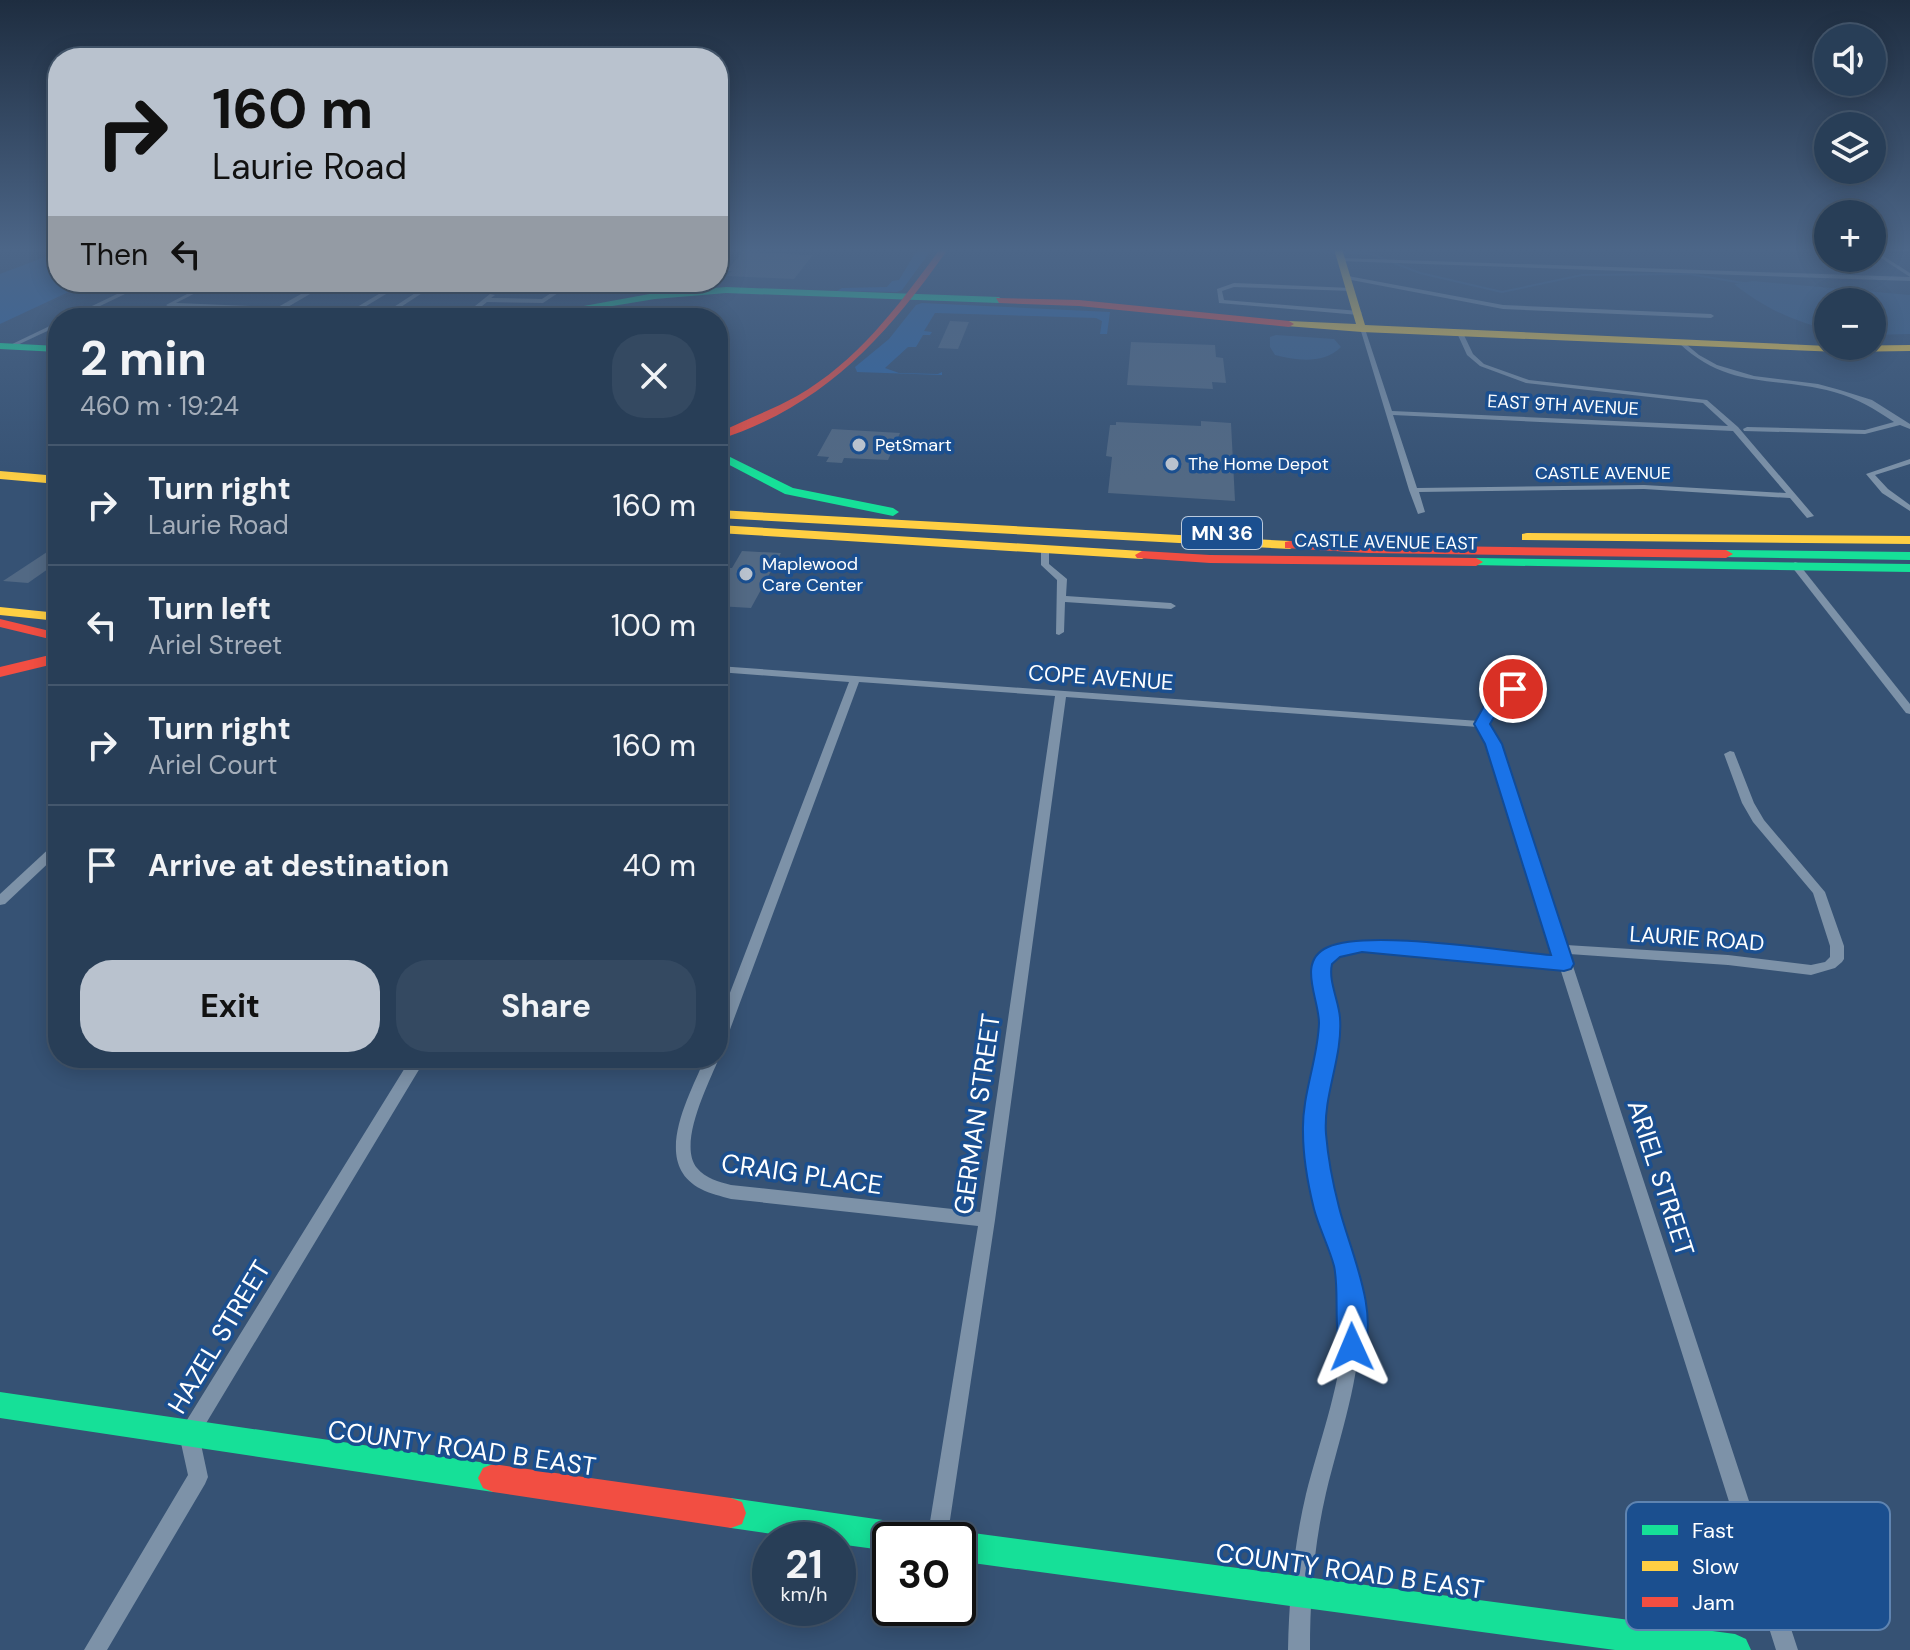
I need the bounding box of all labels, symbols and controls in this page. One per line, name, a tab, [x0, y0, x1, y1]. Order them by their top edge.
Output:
map controls	[1814, 24, 1886, 360]
button: sound	[1814, 24, 1886, 96]
text: 160 m	[212, 72, 373, 145]
icon: right	[80, 80, 184, 184]
button: layers	[1814, 112, 1886, 184]
text: Laurie Road	[212, 143, 407, 190]
button: +	[1814, 200, 1886, 272]
icon: left	[164, 232, 208, 276]
text: Then	[80, 235, 148, 274]
button: −	[1814, 288, 1886, 360]
text: 2 min	[80, 327, 207, 390]
button: close	[612, 334, 696, 418]
text: 460 m · 19:24	[80, 389, 239, 423]
street label: EAST 9TH AVENUE	[1487, 389, 1639, 421]
place label: PetSmart	[875, 433, 952, 457]
marker: PetSmart	[850, 436, 868, 454]
place label: The Home Depot	[1188, 452, 1329, 476]
marker: The Home Depot	[1163, 455, 1181, 473]
street label: CASTLE AVENUE	[1535, 461, 1671, 485]
text: Turn right	[148, 469, 291, 508]
icon: right	[80, 483, 124, 527]
text: 160 m	[613, 486, 696, 525]
text: Laurie Road	[148, 508, 289, 542]
road number: MN 36	[1182, 517, 1262, 549]
street label: CASTLE AVENUE EAST	[1294, 528, 1478, 556]
place label: Maplewood Care Center	[762, 552, 864, 597]
marker: Maplewood Care Center	[737, 565, 755, 583]
text: Turn left	[148, 589, 271, 628]
icon: left	[80, 603, 124, 647]
text: 100 m	[611, 606, 696, 645]
text: Ariel Street	[148, 628, 282, 662]
pin	[1479, 655, 1547, 723]
street label: COPE AVENUE	[1027, 658, 1175, 697]
icon: arrive	[1491, 667, 1535, 711]
text: Turn right	[148, 709, 291, 748]
icon: right	[80, 723, 124, 767]
text: 160 m	[613, 726, 696, 765]
text: Ariel Court	[148, 748, 277, 782]
icon: arrive	[80, 843, 124, 887]
text: Arrive at destination	[148, 846, 449, 885]
text: 40 m	[623, 846, 696, 885]
street label: LAURIE ROAD	[1629, 919, 1765, 958]
button: Exit	[80, 960, 380, 1052]
button: Share	[396, 960, 696, 1052]
street label: GERMAN STREET	[946, 1011, 1008, 1217]
street label: ARIEL STREET	[1620, 1095, 1702, 1261]
street label: CRAIG PLACE	[719, 1146, 885, 1202]
street label: HAZEL STREET	[160, 1254, 278, 1420]
position arrow	[1310, 1305, 1394, 1389]
street label: COUNTY ROAD B EAST	[326, 1412, 598, 1484]
legend	[1626, 1502, 1890, 1630]
text: Fast	[1692, 1516, 1734, 1545]
speed limit sign: 30	[872, 1522, 976, 1626]
street label: COUNTY ROAD B EAST	[1214, 1535, 1486, 1607]
text: 21	[785, 1538, 823, 1590]
text: Slow	[1692, 1552, 1739, 1581]
text: km/h	[780, 1581, 828, 1607]
text: Jam	[1692, 1588, 1735, 1617]

